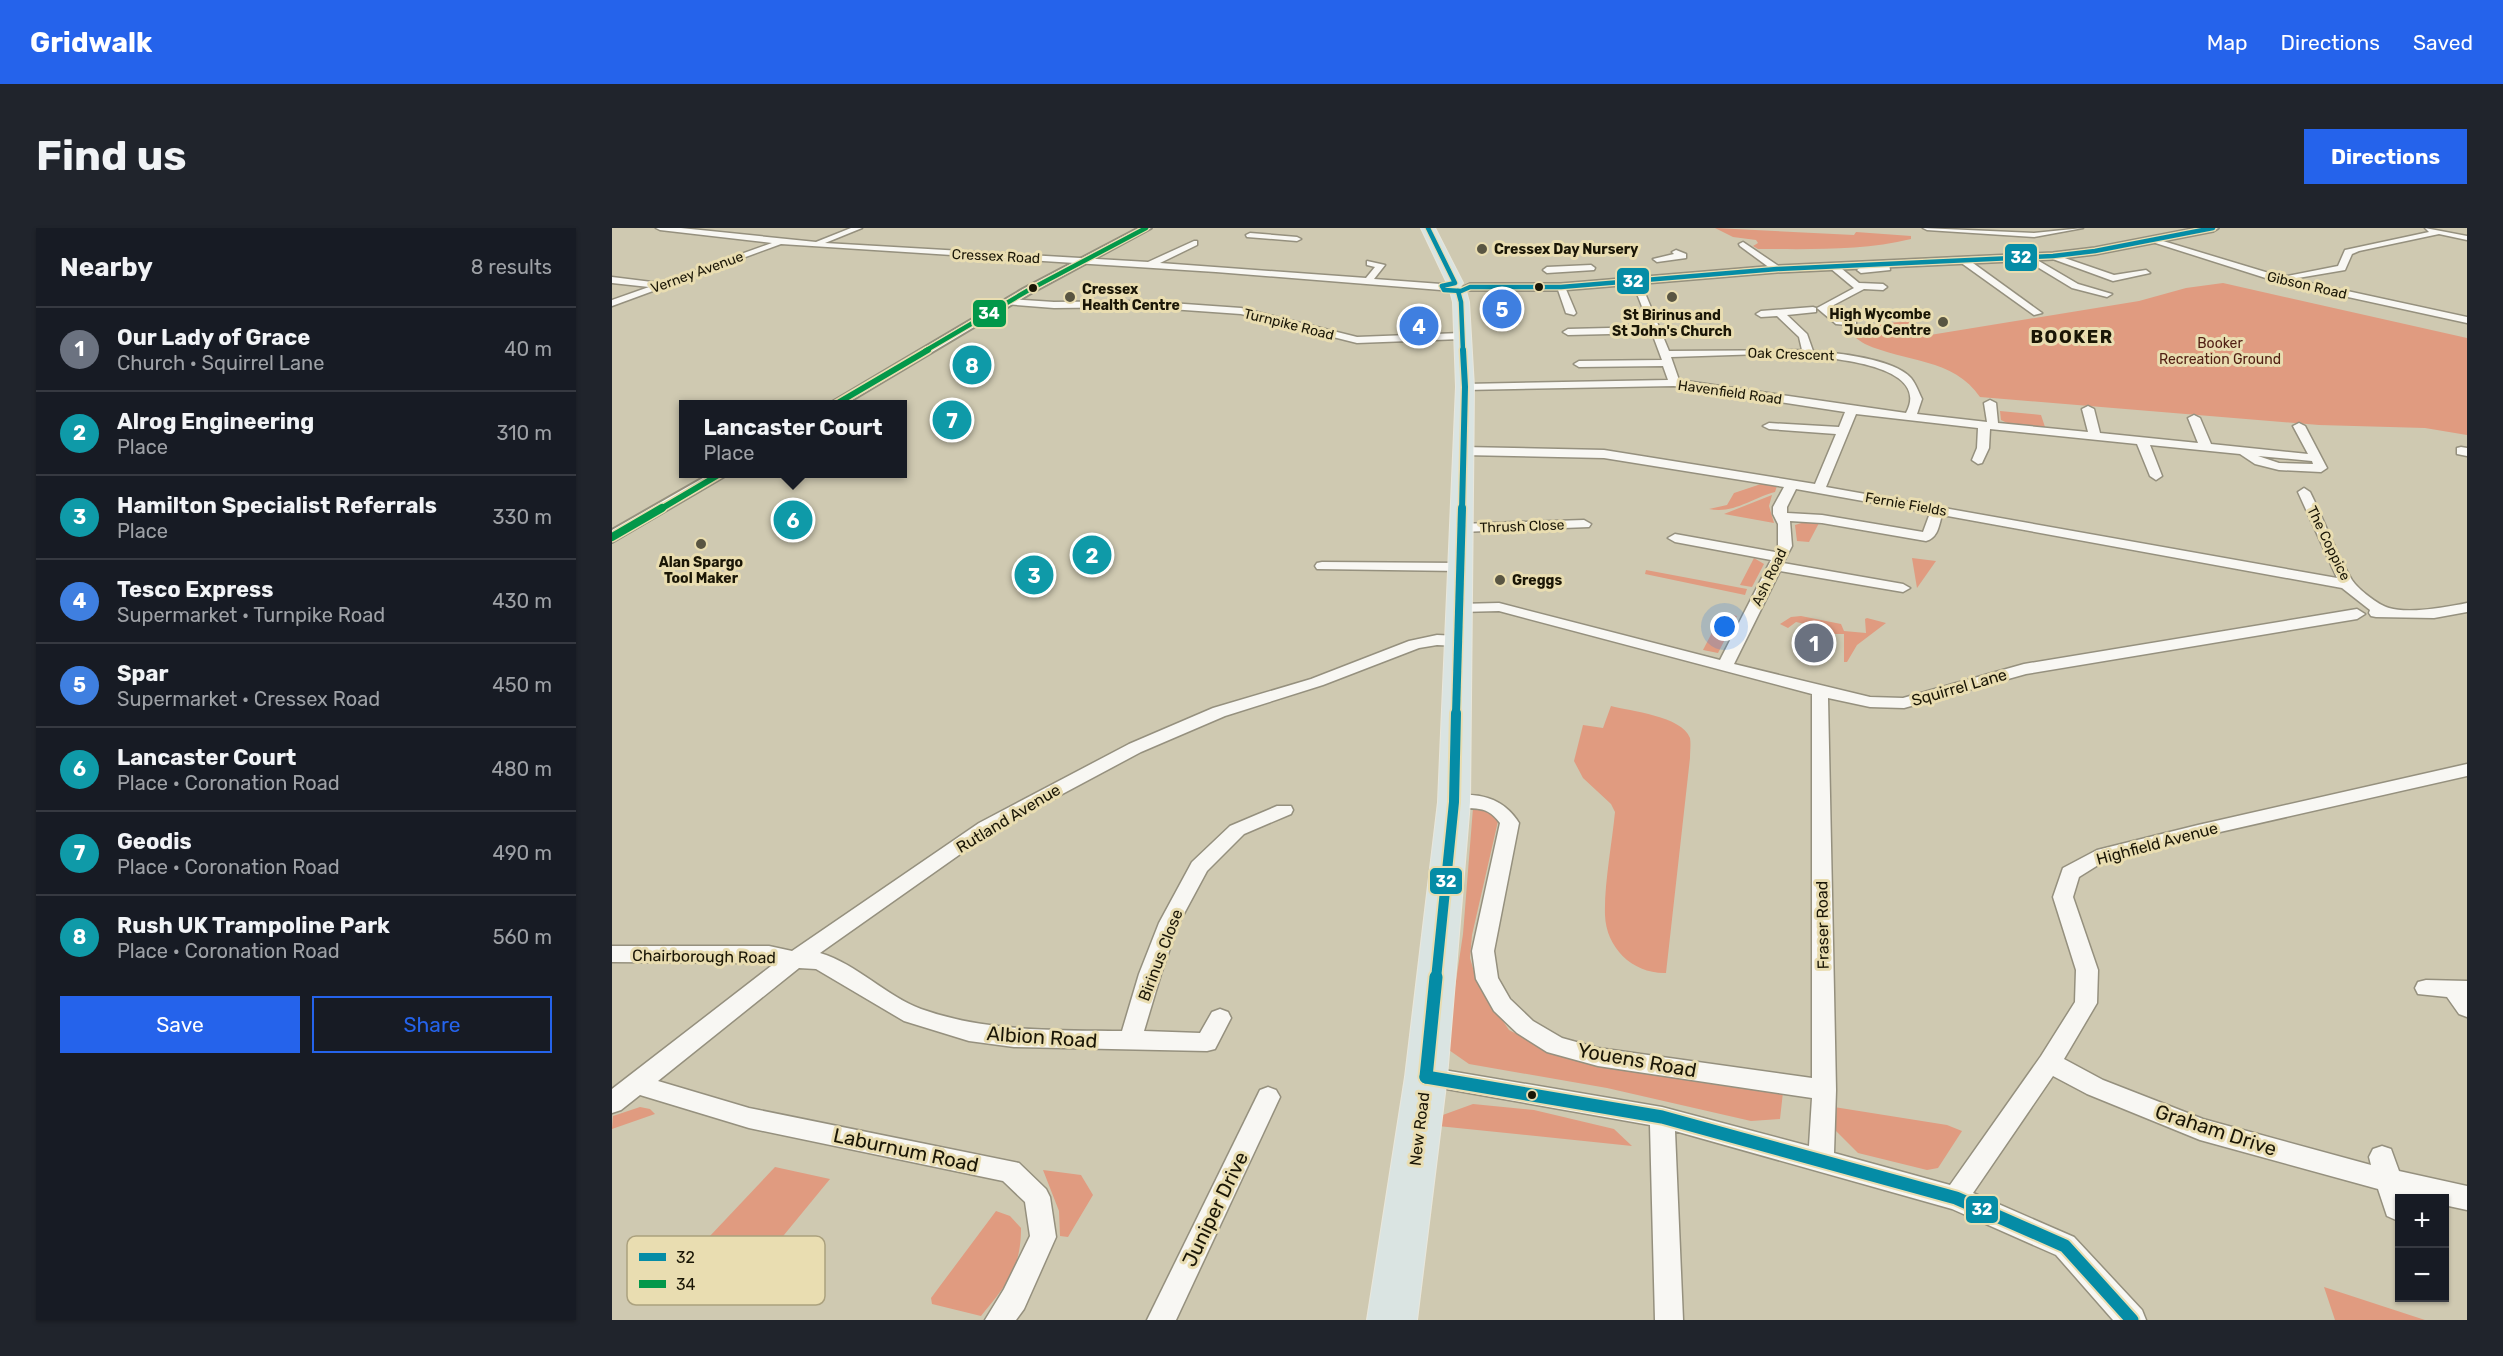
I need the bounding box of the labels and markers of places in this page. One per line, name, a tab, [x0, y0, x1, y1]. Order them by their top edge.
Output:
place label: Cressex Day Nursery	[1494, 241, 1639, 258]
marker: Cressex Day Nursery	[1475, 242, 1489, 256]
place label: Cressex Health Centre	[1082, 281, 1180, 314]
unlabelled marker	[1533, 281, 1545, 293]
unlabelled marker	[1027, 282, 1039, 294]
pin: 5	[1482, 286, 1522, 332]
marker: Cressex Health Centre	[1063, 290, 1077, 304]
marker: St Birinus and St John's Church	[1665, 290, 1679, 304]
pin: 4	[1400, 304, 1438, 348]
place label: High Wycombe Judo Centre	[1829, 306, 1931, 339]
place label: St Birinus and St John's Church	[1612, 307, 1732, 340]
marker: High Wycombe Judo Centre	[1936, 315, 1950, 329]
pin: 8	[952, 342, 992, 388]
pin: 7	[932, 398, 972, 442]
pin: 6	[774, 498, 813, 542]
pin: 2	[1072, 532, 1112, 578]
marker: Alan Spargo Tool Maker	[694, 537, 708, 551]
pin: 3	[1014, 552, 1054, 598]
place label: Alan Spargo Tool Maker	[659, 554, 743, 587]
place label: Greggs	[1512, 572, 1562, 589]
marker: Greggs	[1493, 573, 1507, 587]
pin: 1	[1794, 620, 1834, 666]
unlabelled marker	[1526, 1089, 1538, 1101]

